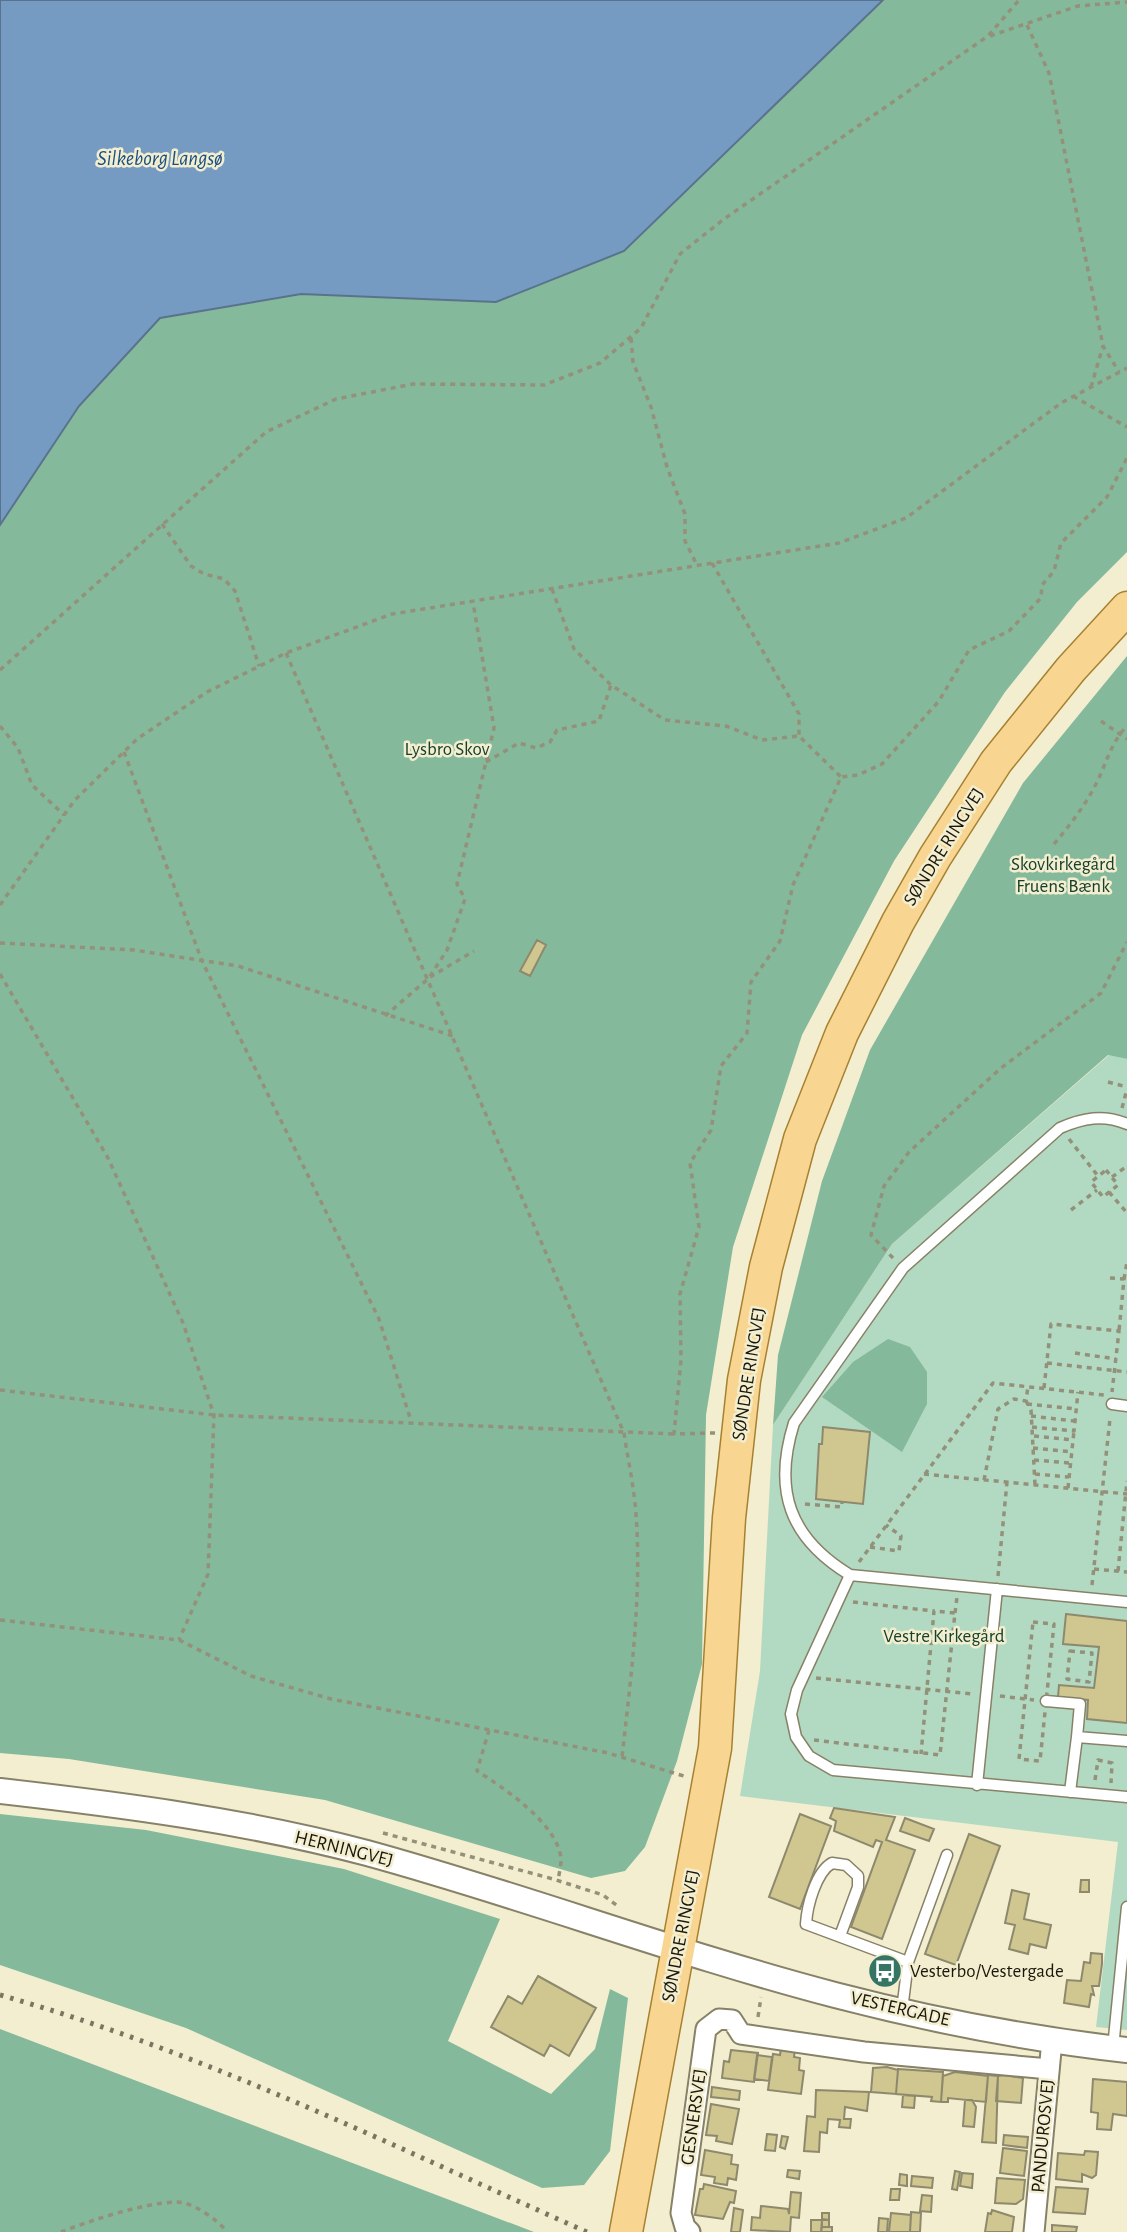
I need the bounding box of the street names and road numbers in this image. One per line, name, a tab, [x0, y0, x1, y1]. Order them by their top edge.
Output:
street label: SØNDRE RINGVEJ	[900, 785, 988, 909]
street label: SØNDRE RINGVEJ	[729, 1306, 769, 1442]
street label: HERNINGVEJ	[293, 1828, 395, 1870]
street label: SØNDRE RINGVEJ	[659, 1868, 703, 2004]
street label: VESTERGADE	[849, 1988, 951, 2030]
street label: GESNERSVEJ	[678, 2068, 710, 2166]
street label: PANDUROSVEJ	[1029, 2078, 1057, 2194]

